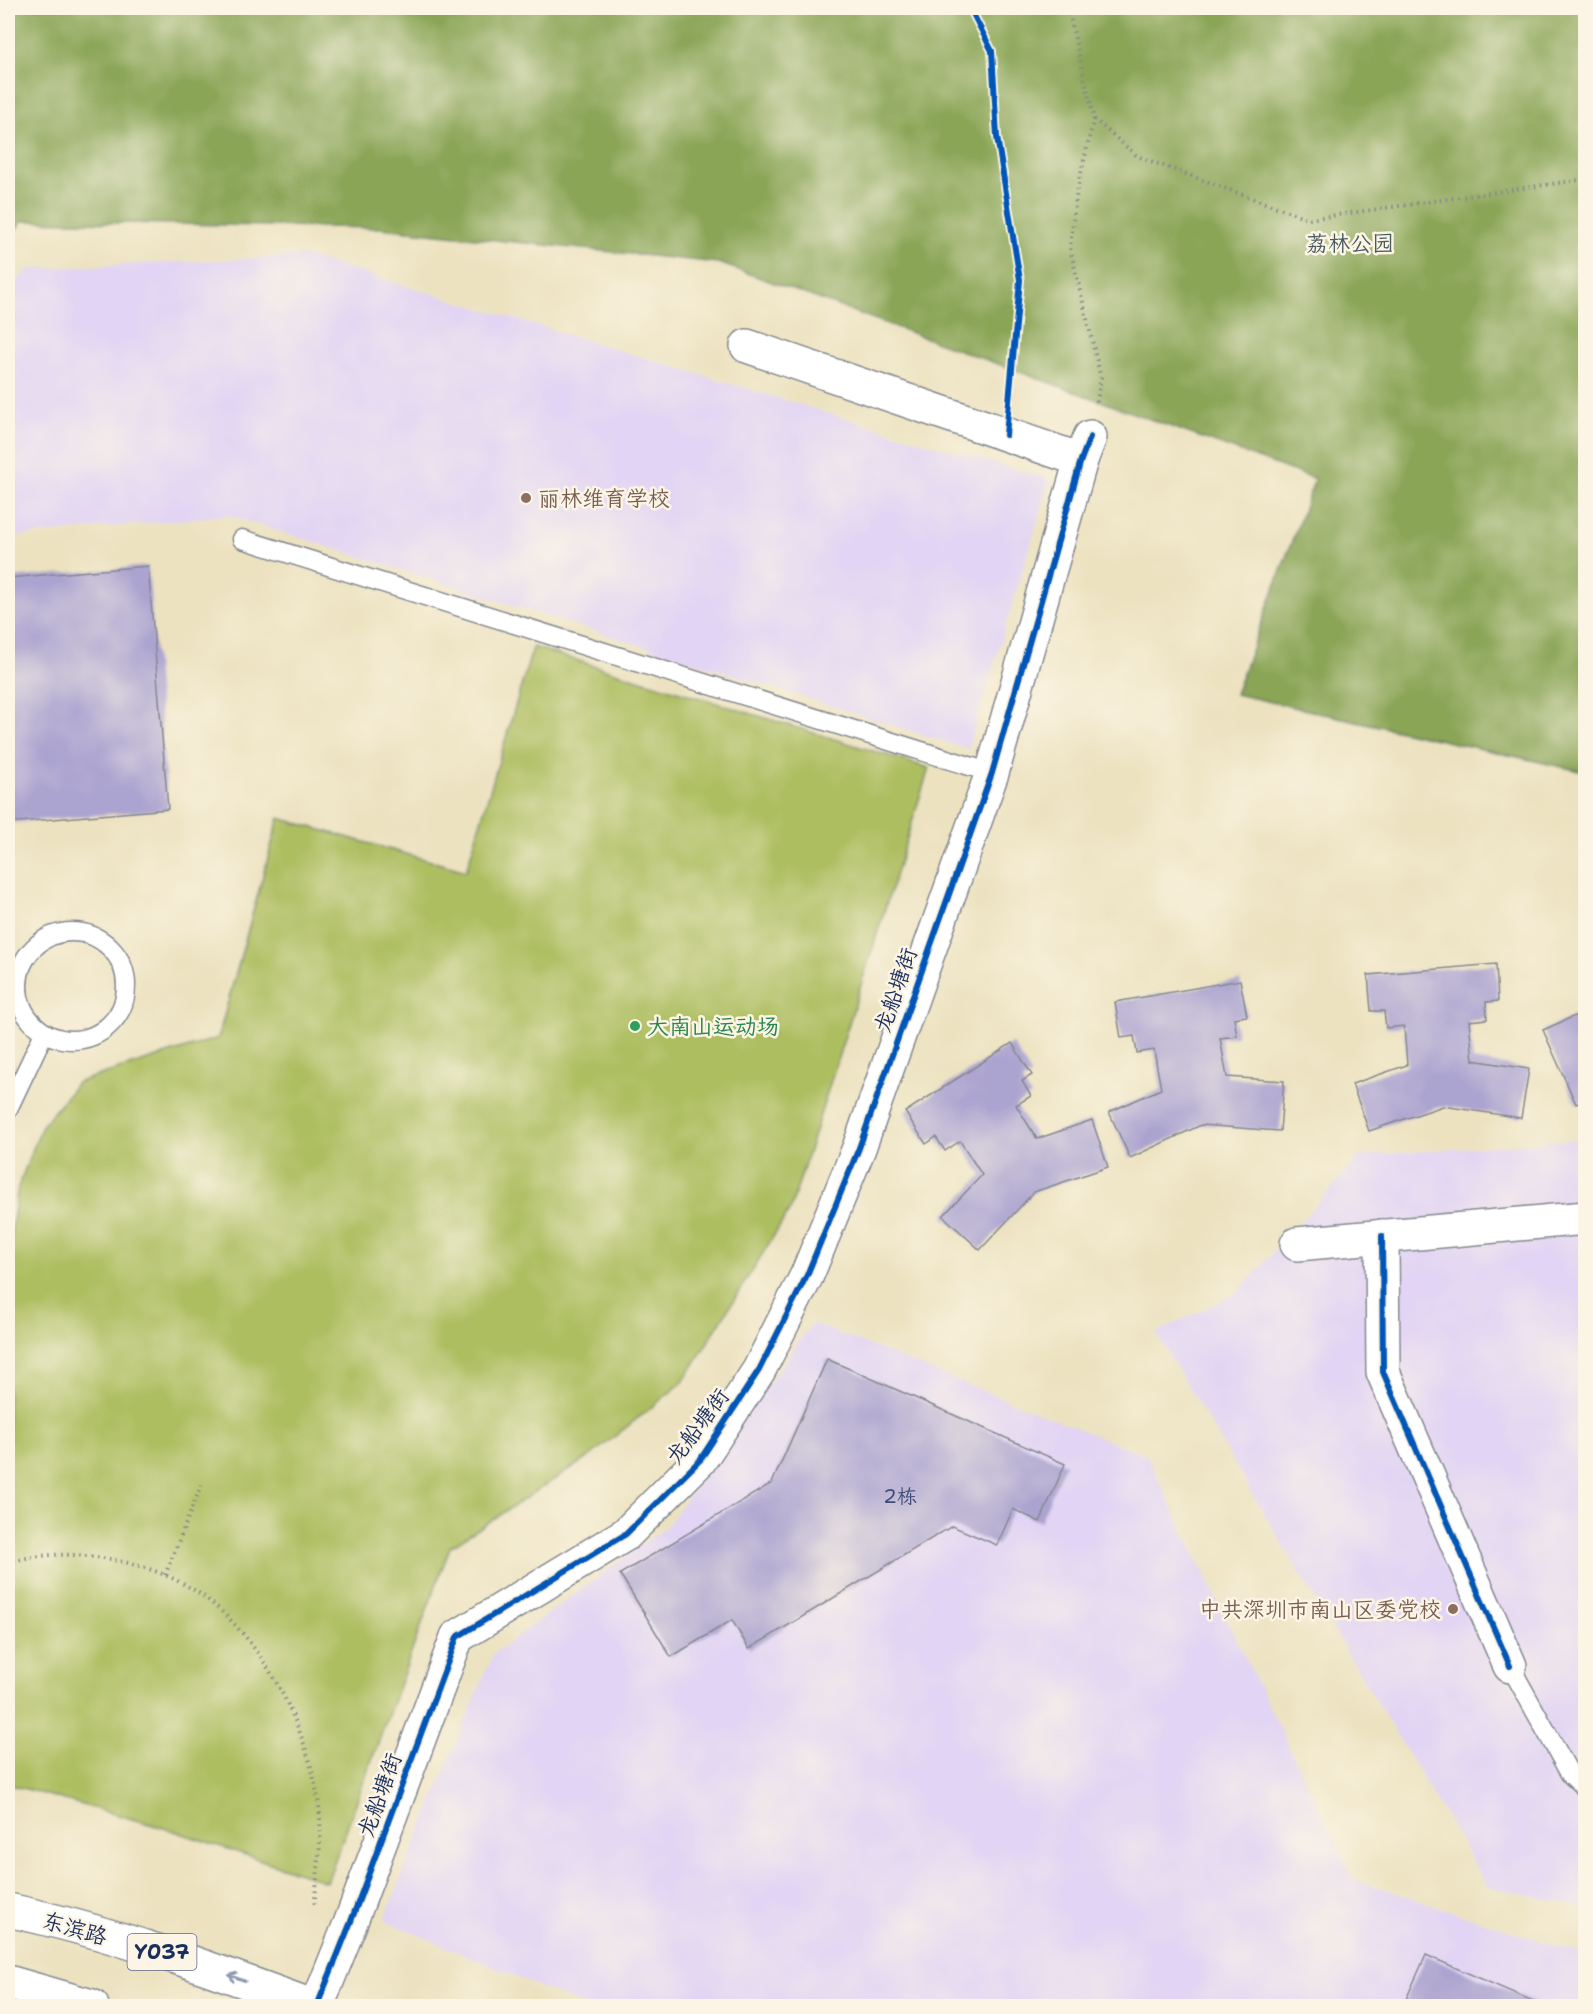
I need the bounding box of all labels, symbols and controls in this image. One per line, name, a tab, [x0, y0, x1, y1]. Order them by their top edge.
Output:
park label: 荔林公园	[1306, 229, 1394, 258]
place label: 丽林维育学校	[538, 484, 670, 513]
marker: 丽林维育学校	[519, 491, 533, 505]
street label: 龙船塘街	[867, 944, 924, 1036]
place label: 大南山运动场	[647, 1012, 779, 1041]
marker: 大南山运动场	[628, 1019, 642, 1033]
street label: 龙船塘街	[659, 1382, 735, 1470]
house number: 2栋	[883, 1483, 917, 1509]
place label: 中共深圳市南山区委党校	[1199, 1595, 1441, 1624]
marker: 中共深圳市南山区委党校	[1446, 1602, 1460, 1616]
street label: 龙船塘街	[351, 1749, 408, 1841]
street label: 东滨路	[39, 1905, 111, 1952]
road number: Y037	[128, 1934, 196, 1970]
one-way arrow	[228, 1972, 247, 1983]

